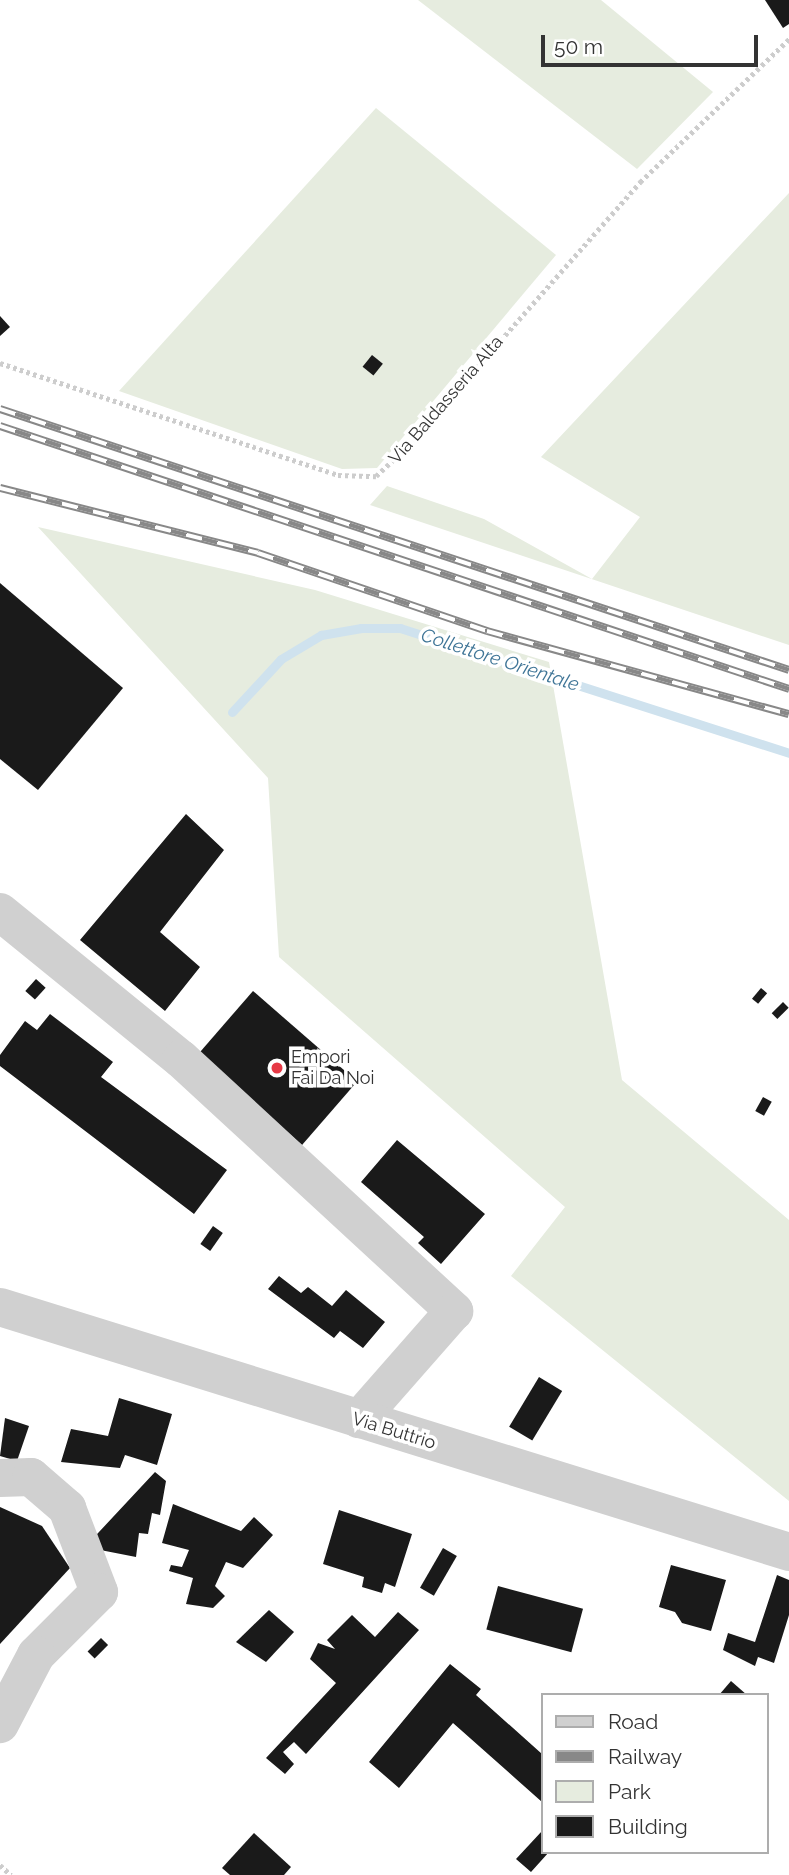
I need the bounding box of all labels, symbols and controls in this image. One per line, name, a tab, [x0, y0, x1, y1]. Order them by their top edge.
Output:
scale bar	[544, 21, 761, 65]
text: 50 m	[554, 34, 603, 59]
street label: Via Baldasseria Alta	[384, 331, 508, 469]
water label: Collettore Orientale	[418, 624, 582, 696]
place label: Empori Fai Da Noi	[291, 1047, 374, 1090]
marker: Empori Fai Da Noi	[269, 1060, 285, 1076]
street label: Via Buttrio	[350, 1408, 438, 1454]
legend	[540, 1693, 768, 1854]
text: Road	[608, 1709, 658, 1734]
text: Railway	[608, 1744, 682, 1769]
text: Park	[608, 1779, 651, 1804]
text: Building	[608, 1814, 688, 1839]

